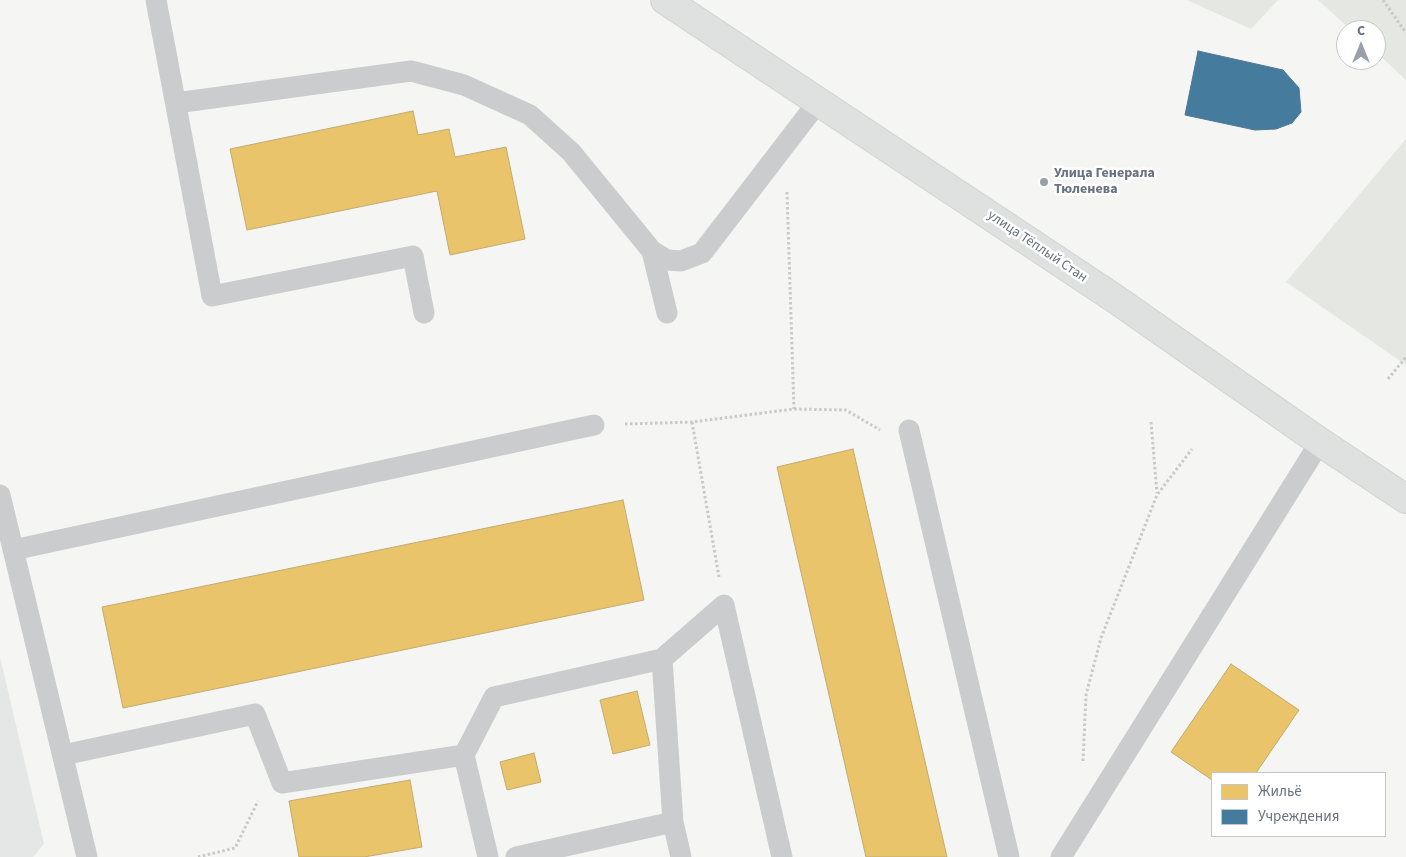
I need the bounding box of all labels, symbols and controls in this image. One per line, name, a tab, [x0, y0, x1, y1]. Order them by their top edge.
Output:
north arrow	[1336, 20, 1386, 70]
text: С	[1357, 21, 1365, 41]
place label: Улица Генерала Тюленева	[1054, 166, 1155, 198]
marker: Улица Генерала Тюленева	[1038, 176, 1050, 188]
street label: улица Тёплый Стан	[984, 207, 1090, 287]
legend	[1211, 772, 1386, 837]
text: Жильё	[1258, 781, 1302, 802]
text: Учреждения	[1258, 806, 1339, 827]

